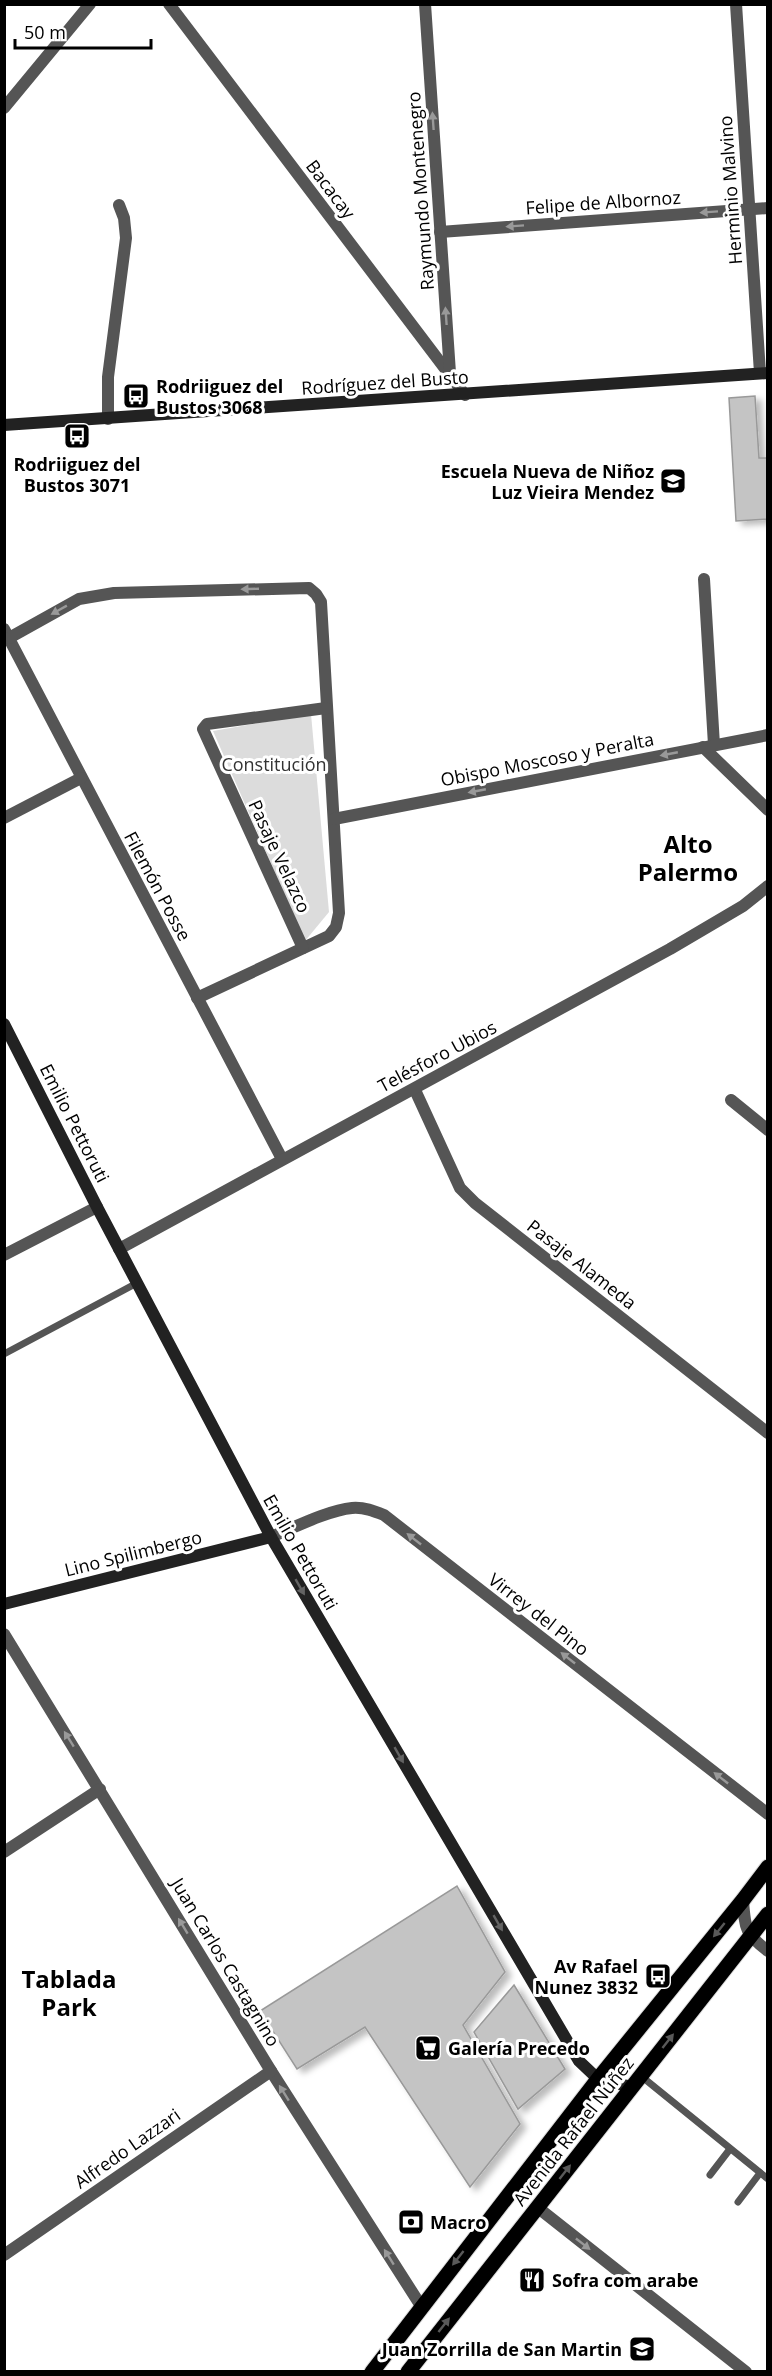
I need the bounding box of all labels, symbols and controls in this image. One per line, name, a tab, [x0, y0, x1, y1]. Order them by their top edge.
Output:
scale bar	[15, 12, 152, 50]
text: 50 m	[24, 20, 66, 44]
street label: Raymundo Montenegro	[401, 91, 439, 291]
one-way arrow	[428, 112, 438, 131]
street label: Herminio Malvino	[713, 115, 747, 265]
street label: Bacacay	[301, 155, 362, 224]
street label: Felipe de Albornoz	[525, 185, 681, 219]
one-way arrow	[700, 207, 719, 217]
one-way arrow	[505, 221, 524, 231]
one-way arrow	[441, 306, 451, 325]
street label: Rodríguez del Busto	[301, 364, 469, 400]
place label: Rodriiguez del Bustos 3068	[156, 374, 283, 419]
bus stop icon: Rodriiguez del Bustos 3068	[121, 381, 151, 411]
bus stop icon: Rodriiguez del Bustos 3071	[62, 421, 92, 451]
place label: Rodriiguez del Bustos 3071	[13, 452, 141, 497]
place label: Escuela Nueva de Niñoz Luz Vieira Mendez	[441, 459, 654, 504]
school or university icon: Escuela Nueva de Niñoz Luz Vieira Mendez	[658, 466, 688, 496]
one-way arrow	[241, 584, 260, 594]
one-way arrow	[50, 605, 67, 615]
street label: Obispo Moscoso y Peralta	[438, 727, 656, 791]
one-way arrow	[659, 750, 678, 759]
park label: Constitución	[221, 752, 327, 776]
one-way arrow	[468, 787, 487, 796]
street label: Pasaje Velazco	[243, 796, 317, 916]
street label: Filemón Posse	[119, 827, 197, 945]
district label: Alto Palermo	[638, 827, 738, 888]
street label: Telésforo Ubios	[373, 1015, 501, 1097]
street label: Emilio Pettoruti	[35, 1060, 115, 1186]
street label: Pasaje Alameda	[522, 1214, 642, 1314]
street label: Emilio Pettoruti	[258, 1490, 344, 1614]
street label: Lino Spilimbergo	[62, 1524, 204, 1582]
one-way arrow	[406, 1533, 421, 1545]
street label: Virrey del Pino	[484, 1567, 594, 1661]
one-way arrow	[295, 1579, 306, 1595]
one-way arrow	[560, 1653, 575, 1665]
one-way arrow	[64, 1731, 75, 1747]
one-way arrow	[394, 1747, 404, 1764]
one-way arrow	[714, 1773, 729, 1785]
street label: Juan Carlos Castagnino	[165, 1872, 286, 2051]
one-way arrow	[493, 1915, 503, 1932]
one-way arrow	[178, 1917, 188, 1934]
one-way arrow	[712, 1922, 725, 1938]
place label: Av Rafael Nunez 3832	[534, 1954, 638, 1999]
bus stop icon: Av Rafael Nunez 3832	[643, 1961, 673, 1991]
district label: Tablada Park	[21, 1962, 117, 2023]
supermarket icon: Galería Precedo	[413, 2033, 443, 2063]
one-way arrow	[662, 2033, 675, 2049]
place label: Galería Precedo	[448, 2036, 590, 2060]
street label: Avenida Rafael Núñez	[507, 2052, 639, 2210]
one-way arrow	[279, 2084, 290, 2101]
street label: Alfredo Lazzari	[69, 2103, 185, 2193]
one-way arrow	[558, 2165, 570, 2180]
bank icon: Macro	[396, 2207, 426, 2237]
place label: Macro	[430, 2210, 486, 2234]
one-way arrow	[575, 2237, 591, 2250]
one-way arrow	[384, 2249, 395, 2265]
one-way arrow	[453, 2250, 465, 2265]
restaurant icon: Sofra com arabe	[517, 2265, 547, 2295]
place label: Sofra com arabe	[552, 2268, 698, 2292]
one-way arrow	[438, 2318, 450, 2333]
school or university icon: Juan Zorrilla de San Martin	[627, 2334, 657, 2364]
place label: Juan Zorrilla de San Martin	[380, 2337, 622, 2361]

